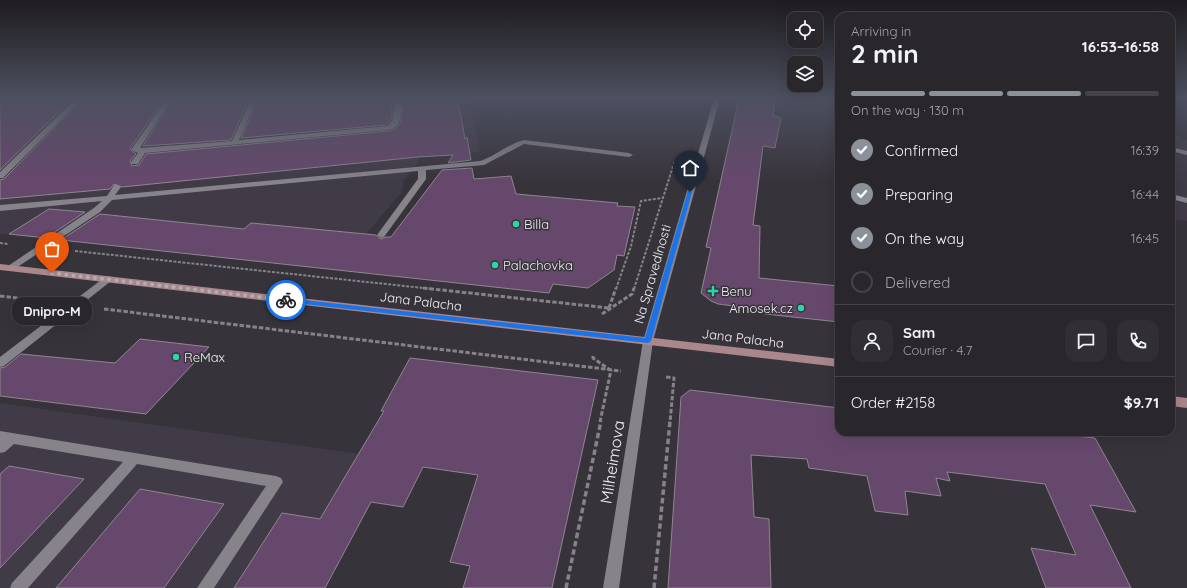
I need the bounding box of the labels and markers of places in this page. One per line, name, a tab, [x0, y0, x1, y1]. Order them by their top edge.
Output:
pin	[673, 151, 707, 192]
place label: Billa	[524, 216, 549, 232]
marker: Billa	[511, 219, 521, 229]
pin	[35, 232, 69, 273]
place label: Palachovka	[503, 257, 573, 273]
marker: Palachovka	[490, 260, 500, 270]
place label: Benu	[721, 283, 752, 299]
marker: Benu	[708, 286, 718, 296]
callout: Dnipro-M	[12, 297, 92, 325]
place label: Amosek.cz	[729, 300, 793, 316]
marker: Amosek.cz	[796, 303, 806, 313]
place label: ReMax	[184, 349, 225, 365]
marker: ReMax	[171, 352, 181, 362]

